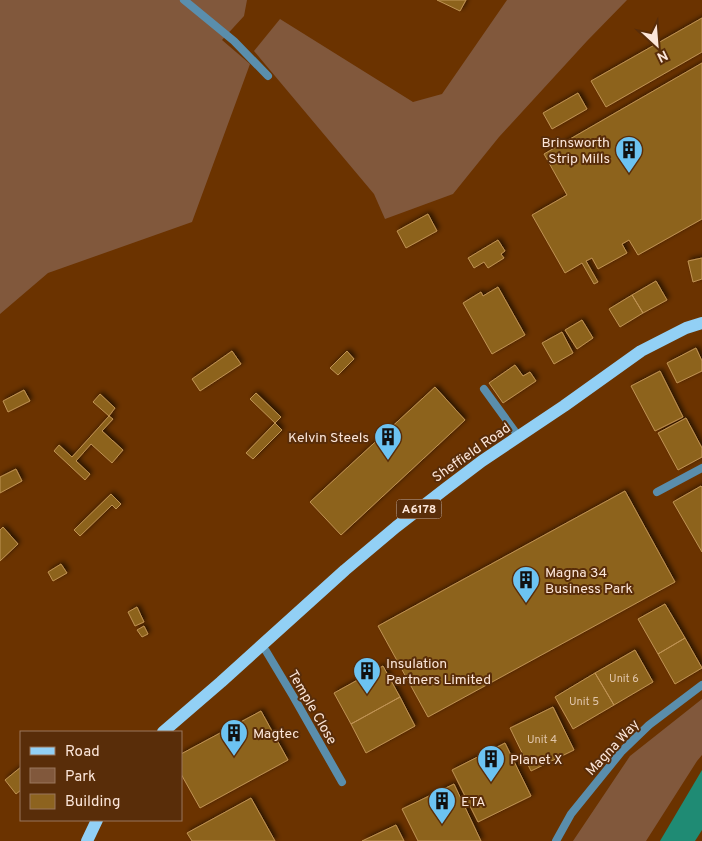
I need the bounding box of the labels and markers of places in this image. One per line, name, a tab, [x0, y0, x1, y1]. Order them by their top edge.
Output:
place label: Brinsworth Strip Mills	[541, 135, 610, 168]
building icon: Brinsworth Strip Mills	[614, 135, 644, 174]
building icon: Kelvin Steels	[373, 422, 403, 461]
place label: Kelvin Steels	[288, 430, 369, 447]
building icon: Magna 34 Business Park	[511, 565, 541, 604]
place label: Magna 34 Business Park	[545, 565, 633, 598]
building icon: Insulation Partners Limited	[352, 656, 382, 695]
place label: Insulation Partners Limited	[386, 656, 491, 689]
building icon: Magtec	[219, 718, 249, 757]
place label: Magtec	[253, 726, 299, 743]
building icon: Planet X	[476, 744, 506, 783]
place label: Planet X	[510, 752, 563, 769]
building icon: ETA	[427, 786, 457, 825]
place label: ETA	[461, 794, 485, 811]

